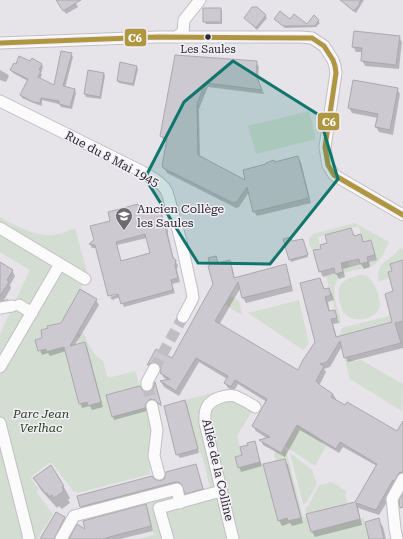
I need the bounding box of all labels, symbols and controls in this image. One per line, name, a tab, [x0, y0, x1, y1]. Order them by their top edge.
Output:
line badge: C6	[124, 28, 147, 47]
text: C6	[128, 32, 142, 45]
marker: Les Saules	[203, 32, 213, 42]
place label: Les Saules	[180, 43, 236, 56]
line badge: C6	[317, 112, 340, 131]
text: C6	[322, 116, 336, 129]
street label: Rue du 8 Mai 1945	[62, 128, 162, 190]
place label: Ancien Collège les Saules	[137, 202, 225, 230]
school or university icon: Ancien Collège les Saules	[114, 206, 134, 231]
park label: Parc Jean Verlhac	[12, 407, 69, 435]
street label: Allée de la Colline	[199, 418, 237, 523]

